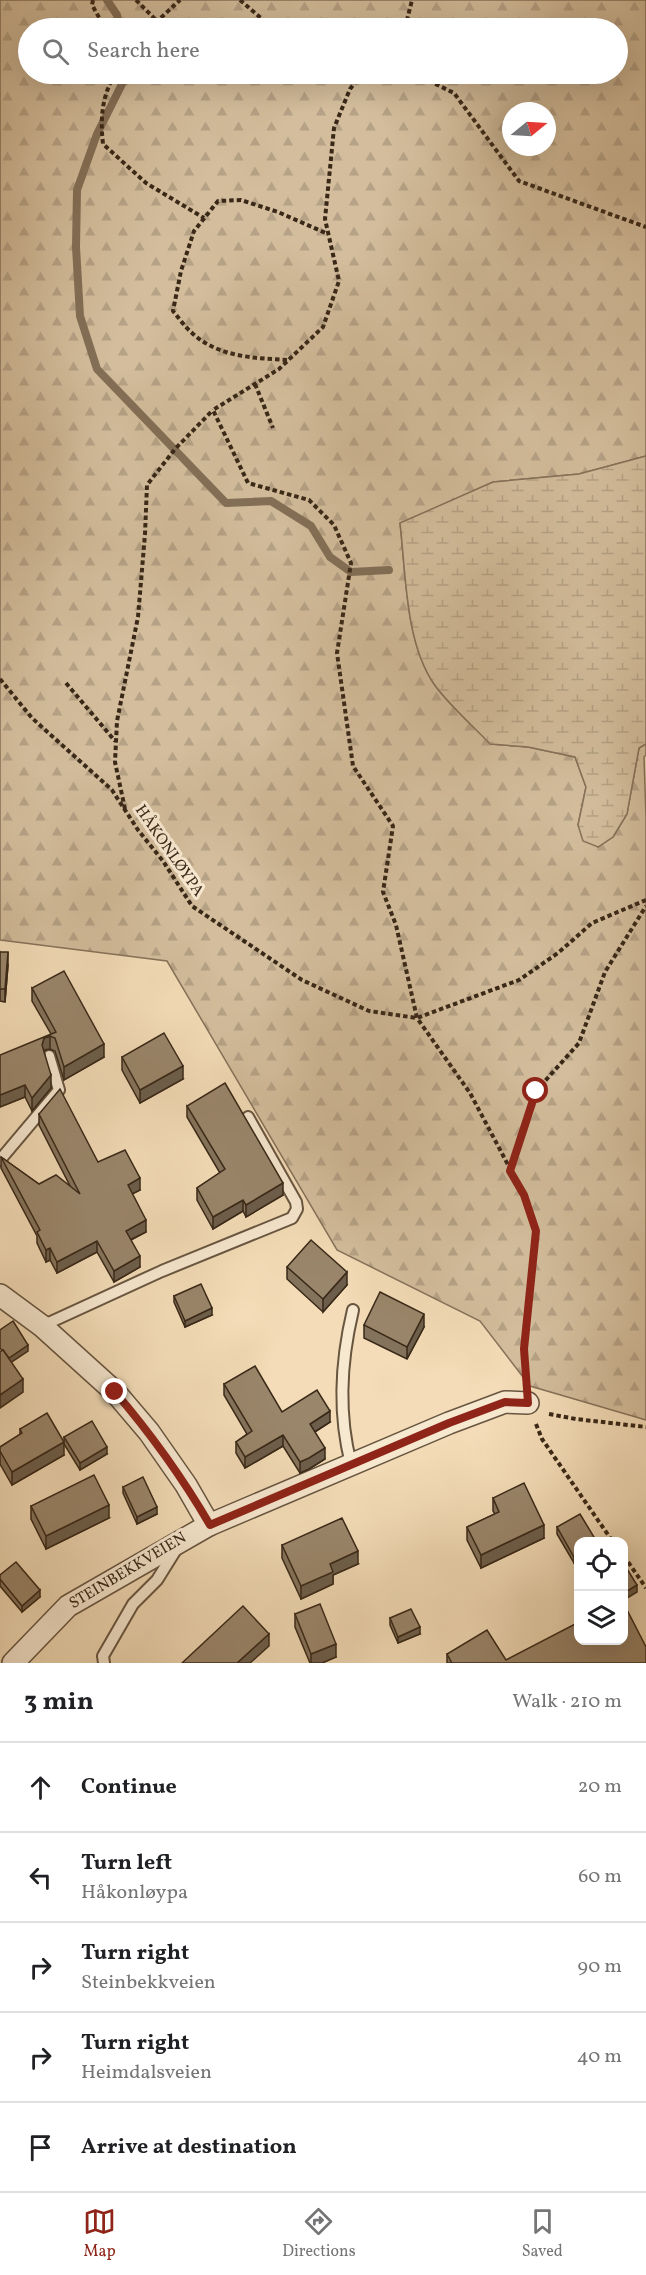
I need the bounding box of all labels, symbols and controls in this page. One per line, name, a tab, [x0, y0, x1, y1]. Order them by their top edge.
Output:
search box	[18, 18, 628, 84]
icon: search	[39, 35, 72, 68]
text: Search here	[87, 36, 200, 67]
north arrow	[502, 102, 556, 156]
street label: HÅKONLØYPA	[129, 801, 209, 901]
route start	[522, 1077, 548, 1103]
route end	[101, 1378, 127, 1404]
street label: STEINBEKKVEIEN	[65, 1527, 191, 1615]
map controls	[574, 1537, 628, 1645]
button: locate	[574, 1537, 628, 1591]
button: layers	[574, 1591, 628, 1645]
text: 3 min	[24, 1684, 94, 1720]
text: Walk · 210 m	[512, 1688, 622, 1716]
icon: ahead	[24, 1771, 57, 1804]
text: Continue	[81, 1772, 177, 1803]
text: 20 m	[578, 1773, 622, 1801]
text: Turn left	[81, 1848, 172, 1879]
icon: left	[24, 1861, 57, 1894]
text: 60 m	[578, 1863, 622, 1891]
text: Håkonløypa	[81, 1879, 188, 1907]
text: Turn right	[81, 1938, 189, 1969]
icon: right	[24, 1951, 57, 1984]
text: 90 m	[578, 1953, 622, 1981]
text: Steinbekkveien	[81, 1969, 216, 1997]
text: Turn right	[81, 2028, 189, 2059]
icon: right	[24, 2041, 57, 2074]
text: 40 m	[577, 2043, 622, 2071]
text: Heimdalsveien	[81, 2059, 212, 2087]
icon: arrive	[24, 2131, 57, 2164]
text: Arrive at destination	[81, 2132, 297, 2163]
tab: Map	[83, 2205, 116, 2263]
tab: Directions	[282, 2205, 356, 2263]
tab: Saved	[522, 2205, 563, 2263]

